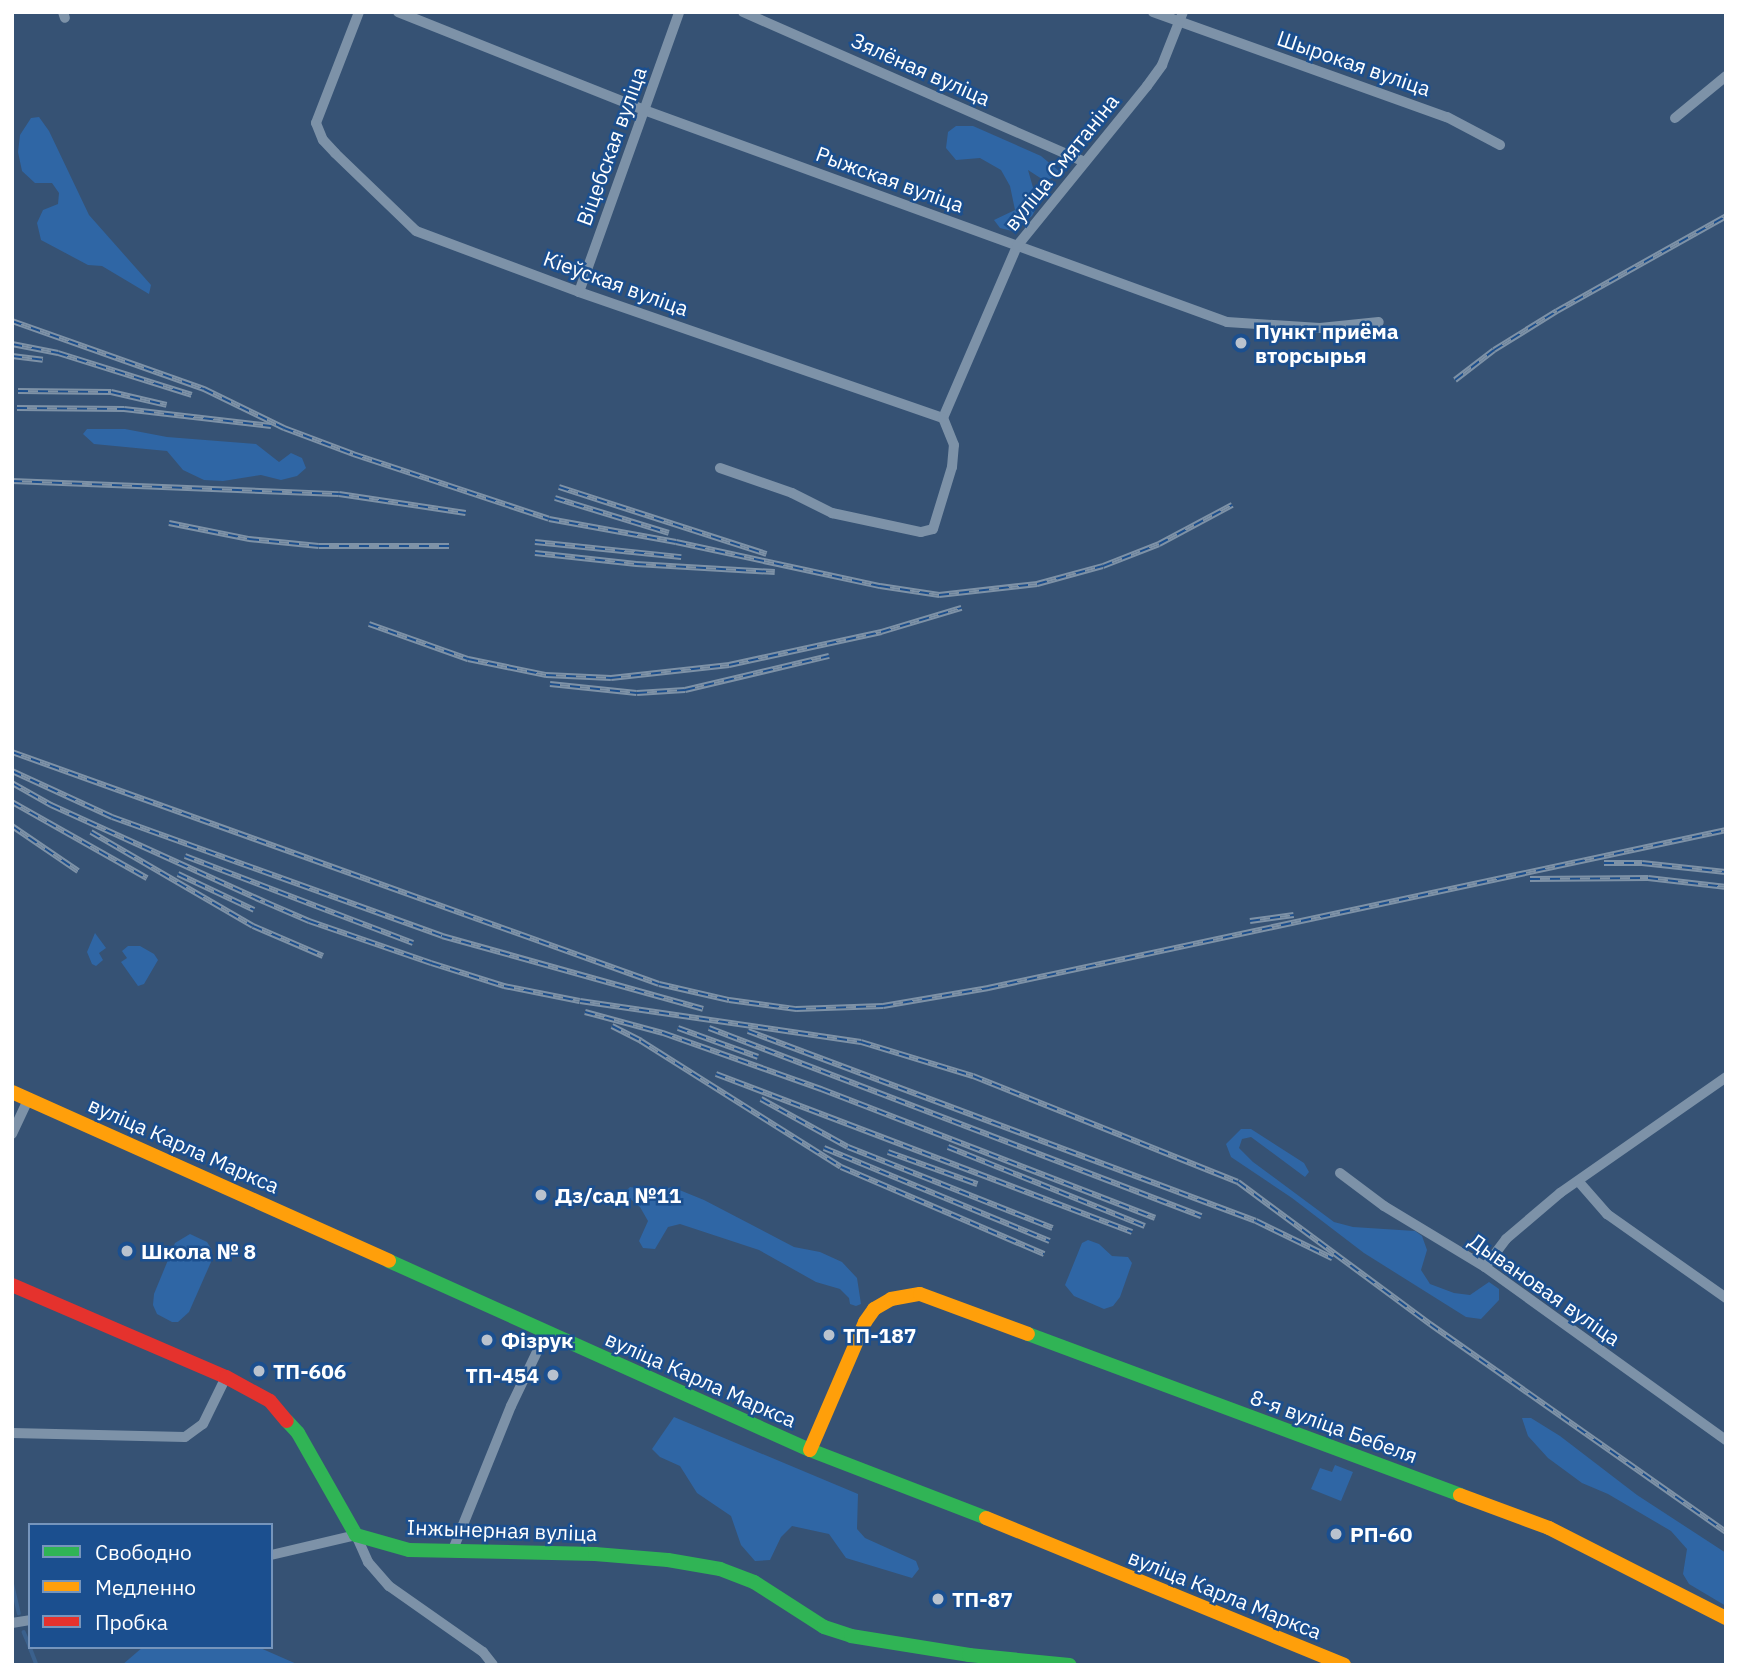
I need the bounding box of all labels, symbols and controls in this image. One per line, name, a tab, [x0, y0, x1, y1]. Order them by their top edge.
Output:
street label: Шырокая вуліца	[1274, 25, 1434, 101]
street label: Зялёная вуліца	[848, 27, 994, 111]
street label: Віцебская вуліца	[571, 63, 651, 229]
street label: вуліца Смятаніна	[998, 89, 1124, 235]
street label: Рыжская вуліца	[813, 141, 967, 217]
street label: Кіеўская вуліца	[540, 245, 692, 321]
place label: Пункт приёма вторсырья	[1255, 318, 1399, 368]
marker: Пункт приёма вторсырья	[1233, 335, 1249, 351]
street label: вуліца Карла Маркса	[85, 1092, 283, 1198]
place label: Дз/сад №11	[555, 1182, 681, 1208]
marker: Дз/сад №11	[533, 1187, 549, 1203]
street label: Дывановая вуліца	[1464, 1227, 1626, 1351]
place label: Школа № 8	[141, 1238, 256, 1264]
marker: Школа № 8	[119, 1243, 135, 1259]
place label: ТП-187	[843, 1322, 916, 1348]
street label: вуліца Карла Маркса	[602, 1326, 800, 1432]
place label: Фізрук	[501, 1327, 573, 1353]
marker: ТП-187	[821, 1327, 837, 1343]
marker: Фізрук	[479, 1332, 495, 1348]
place label: ТП-606	[273, 1358, 346, 1384]
place label: ТП-454	[466, 1362, 539, 1388]
marker: ТП-606	[251, 1363, 267, 1379]
marker: ТП-454	[545, 1367, 561, 1383]
street label: 8-я вуліца Бебеля	[1247, 1384, 1421, 1468]
street label: Інжынерная вуліца	[406, 1514, 598, 1546]
place label: РП-60	[1350, 1521, 1412, 1547]
legend	[28, 1523, 273, 1649]
marker: РП-60	[1328, 1526, 1344, 1542]
text: Свободно	[95, 1538, 192, 1566]
street label: вуліца Карла Маркса	[1125, 1544, 1325, 1644]
text: Медленно	[95, 1573, 196, 1601]
place label: ТП-87	[952, 1586, 1013, 1612]
marker: ТП-87	[930, 1591, 946, 1607]
text: Пробка	[95, 1608, 168, 1636]

